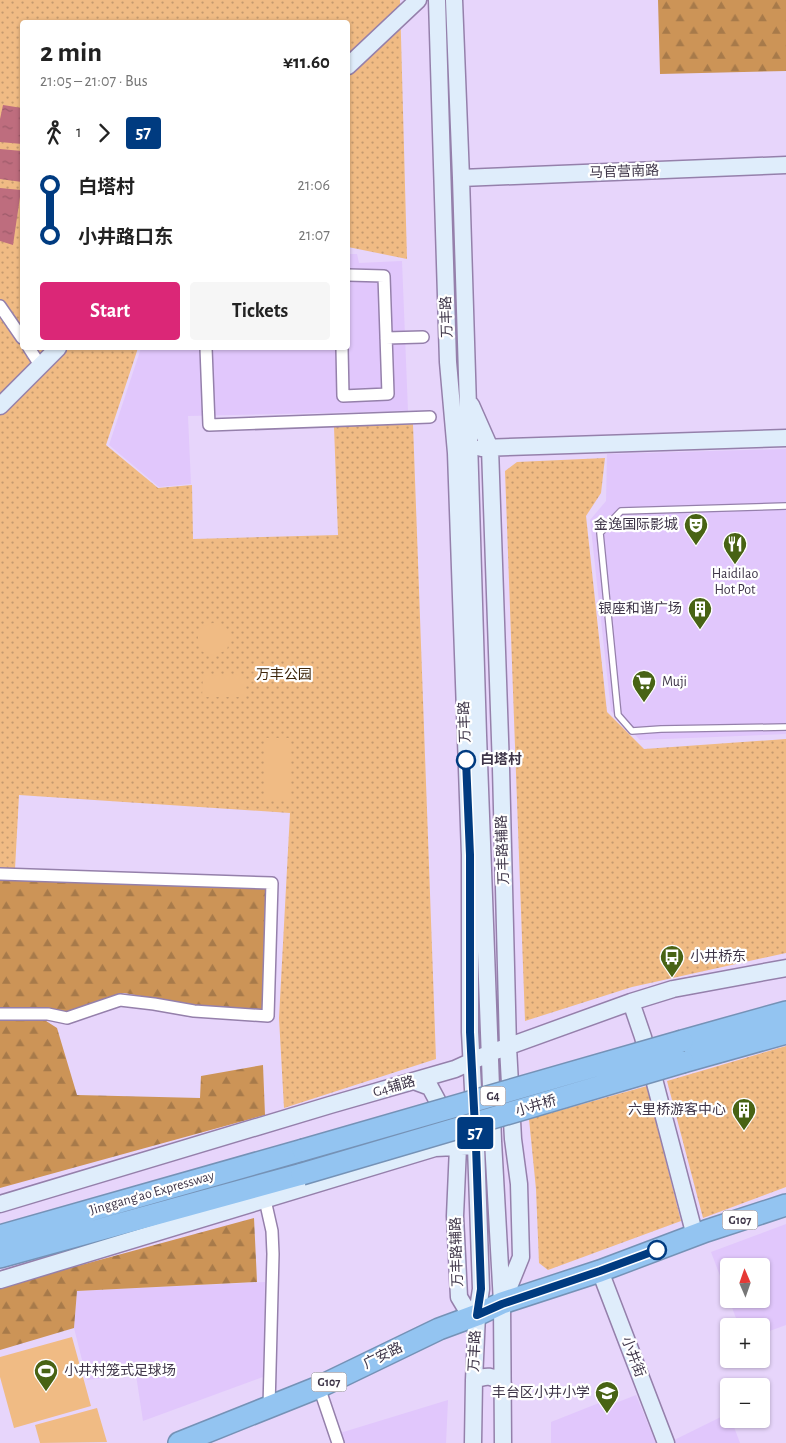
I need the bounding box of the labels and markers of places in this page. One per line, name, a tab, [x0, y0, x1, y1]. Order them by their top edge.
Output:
theatre icon: 金逸国际影城	[683, 512, 709, 546]
place label: 金逸国际影城	[594, 517, 678, 532]
restaurant icon: Haidilao Hot Pot	[722, 531, 748, 565]
place label: Haidilao Hot Pot	[712, 567, 758, 597]
building icon: 银座和谐广场	[687, 596, 713, 630]
place label: 银座和谐广场	[598, 600, 682, 616]
supermarket icon: Muji	[631, 669, 657, 703]
place label: Muji	[662, 675, 687, 689]
marker: 白塔村	[456, 750, 476, 770]
place label: 白塔村	[480, 751, 522, 767]
bus stop icon: 小井桥东	[659, 944, 685, 978]
place label: 小井桥东	[690, 948, 746, 964]
building icon: 六里桥游客中心	[731, 1097, 757, 1131]
place label: 六里桥游客中心	[628, 1101, 726, 1117]
unlabelled marker	[647, 1240, 667, 1260]
sports icon: 小井村笼式足球场	[33, 1358, 59, 1392]
place label: 小井村笼式足球场	[64, 1362, 176, 1378]
school or university icon: 丰台区小井小学	[594, 1380, 620, 1414]
place label: 丰台区小井小学	[492, 1384, 590, 1400]

